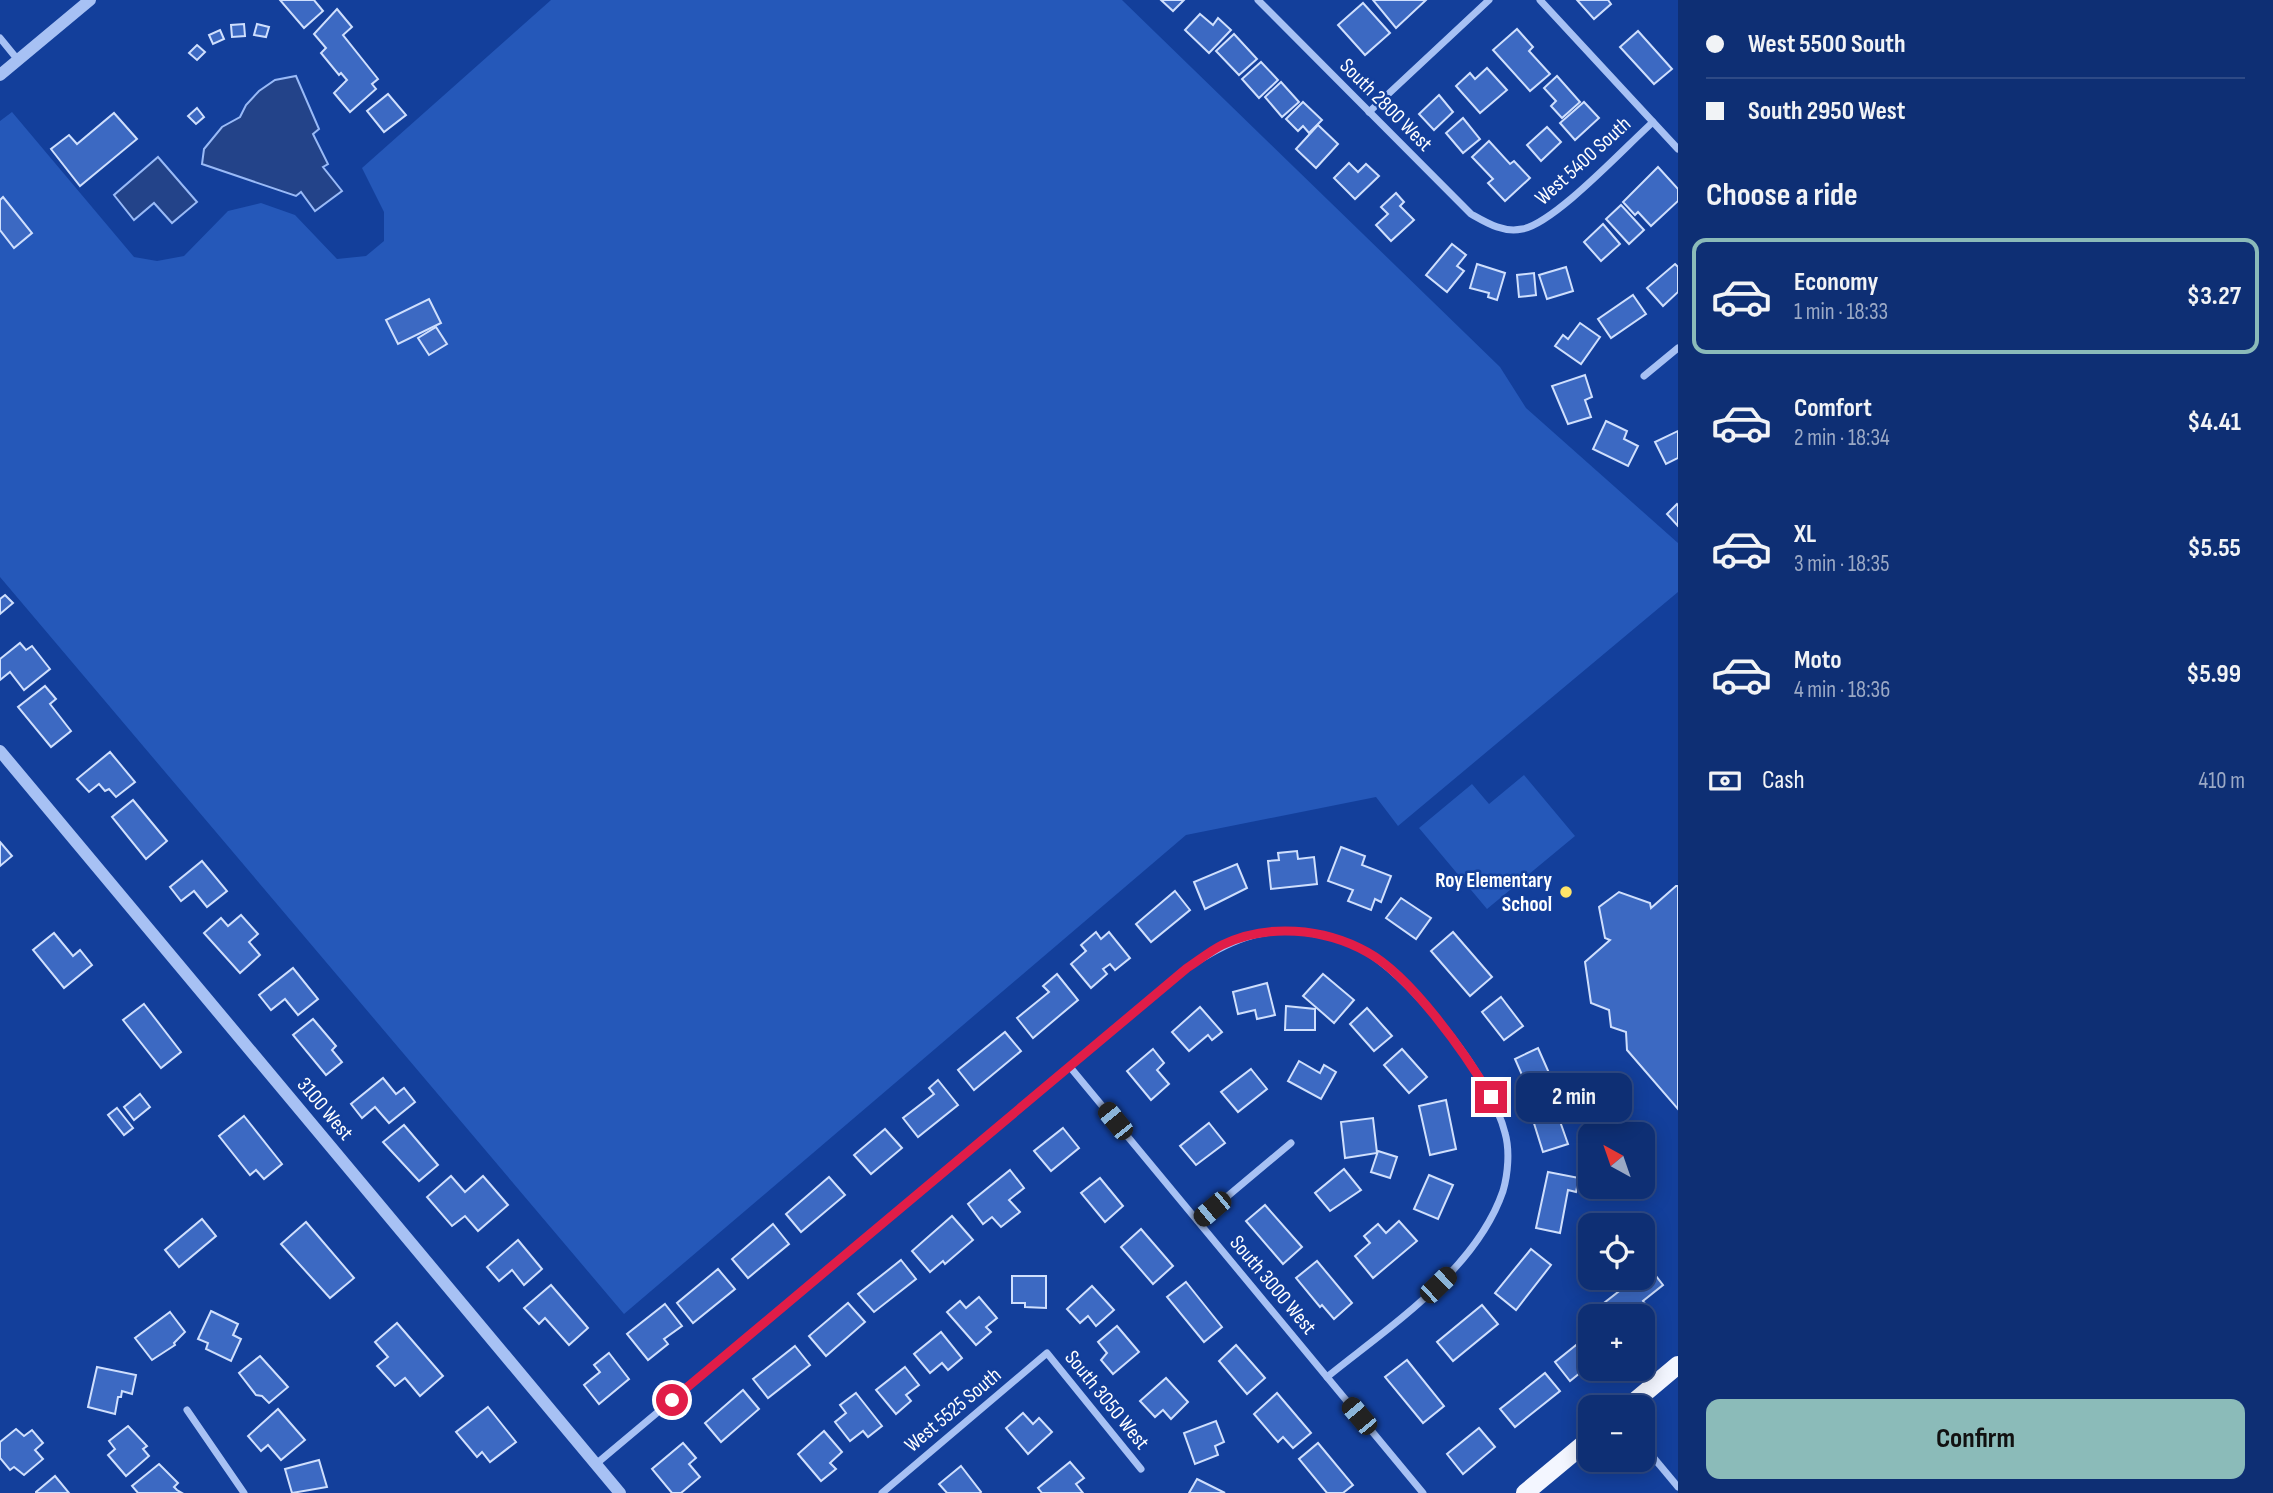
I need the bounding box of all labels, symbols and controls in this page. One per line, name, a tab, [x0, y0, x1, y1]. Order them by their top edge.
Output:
text: West 5500 South	[1748, 29, 1905, 60]
street label: South 2800 West	[1334, 53, 1438, 157]
text: South 2950 West	[1748, 96, 1905, 127]
street label: West 5400 South	[1530, 111, 1636, 211]
text: Choose a ride	[1706, 176, 1858, 215]
icon: car	[1710, 265, 1773, 328]
text: Economy	[1794, 267, 1878, 298]
text: $3.27	[2187, 281, 2241, 312]
text: 1 min · 18:33	[1794, 298, 1888, 326]
icon: car	[1710, 391, 1773, 454]
text: Comfort	[1794, 393, 1872, 424]
text: $4.41	[2187, 407, 2241, 438]
text: 2 min · 18:34	[1794, 424, 1890, 452]
icon: car	[1710, 517, 1773, 580]
text: XL	[1794, 519, 1816, 550]
text: $5.55	[2188, 533, 2241, 564]
text: 3 min · 18:35	[1794, 550, 1889, 578]
icon: car	[1710, 643, 1773, 706]
text: Moto	[1794, 645, 1842, 676]
text: $5.99	[2186, 659, 2241, 690]
text: 4 min · 18:36	[1794, 676, 1890, 704]
icon: cash	[1706, 762, 1744, 800]
text: Cash	[1762, 765, 1805, 796]
text: 410 m	[2199, 767, 2245, 795]
place label: Roy Elementary School	[1435, 868, 1552, 917]
marker: Roy Elementary School	[1558, 884, 1574, 900]
callout: 2 min	[1516, 1072, 1631, 1122]
street label: 3100 West	[292, 1073, 358, 1145]
route end	[1475, 1081, 1507, 1113]
text: 2 min	[1552, 1083, 1596, 1111]
car	[1094, 1098, 1137, 1144]
north arrow	[1578, 1122, 1656, 1199]
map controls	[1578, 1122, 1655, 1472]
car	[1190, 1187, 1235, 1231]
button: locate	[1578, 1213, 1655, 1290]
street label: South 3000 West	[1224, 1231, 1322, 1339]
car	[1416, 1263, 1461, 1307]
button: +	[1578, 1304, 1655, 1381]
street label: South 3050 West	[1059, 1345, 1155, 1455]
street label: West 5525 South	[900, 1362, 1006, 1458]
route start	[656, 1384, 688, 1416]
car	[1338, 1393, 1381, 1439]
button: −	[1578, 1395, 1655, 1472]
button: Confirm	[1706, 1399, 2245, 1479]

